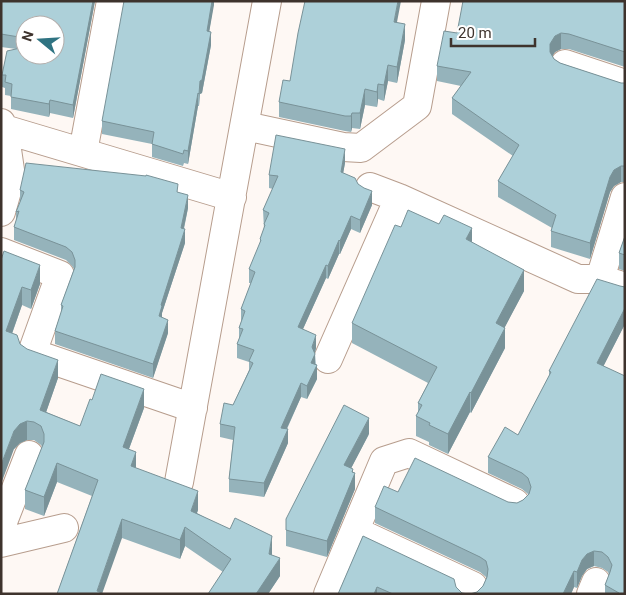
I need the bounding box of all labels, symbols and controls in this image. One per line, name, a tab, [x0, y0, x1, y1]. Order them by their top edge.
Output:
north arrow	[15, 15, 65, 65]
scale bar	[451, 15, 535, 47]
text: 20 m	[458, 24, 492, 42]
text: N	[18, 29, 37, 43]

